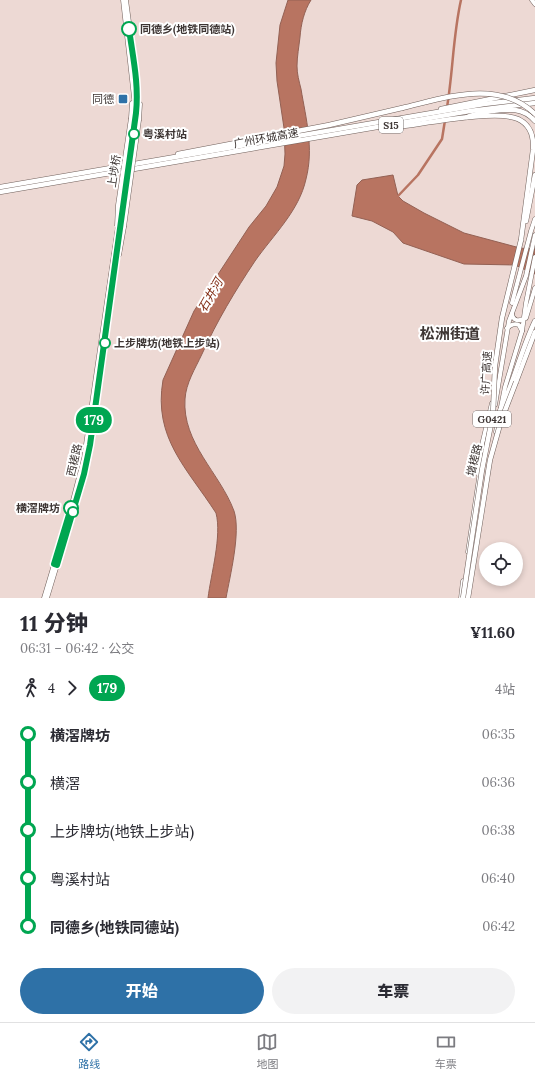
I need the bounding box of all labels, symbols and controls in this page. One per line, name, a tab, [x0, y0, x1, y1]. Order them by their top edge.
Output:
marker: 同德乡(地铁同德站)	[121, 21, 137, 37]
place label: 同德乡(地铁同德站)	[140, 22, 235, 37]
place label: 同德	[92, 92, 114, 106]
marker: 同德	[117, 93, 129, 105]
road number: S15	[379, 117, 403, 133]
street label: 广州环城高速	[232, 125, 300, 151]
place label: 粤溪村站	[143, 127, 187, 141]
marker: 粤溪村站	[128, 128, 140, 140]
street label: 上埗桥	[105, 154, 123, 188]
water label: 石井河	[195, 274, 226, 314]
district label: 松洲街道	[420, 324, 480, 343]
place label: 上步牌坊(地铁上步站)	[114, 336, 220, 351]
marker: 上步牌坊(地铁上步站)	[99, 337, 111, 349]
street label: 许广高速	[477, 351, 495, 395]
line badge: 179	[71, 407, 117, 433]
text: 179	[84, 411, 104, 429]
road number: G0421	[473, 411, 511, 427]
street label: 西槎路	[63, 442, 85, 478]
street label: 增槎路	[463, 442, 485, 478]
marker: 横滘牌坊	[63, 500, 79, 516]
place label: 横滘牌坊	[16, 501, 60, 515]
unlabelled marker	[67, 506, 79, 518]
map controls	[479, 542, 523, 586]
button: locate	[479, 542, 523, 586]
text: 11 分钟	[20, 609, 88, 637]
text: ¥11.60	[470, 623, 515, 642]
text: 06:31 – 06:42 · 公交	[20, 640, 134, 657]
icon: walk	[20, 677, 42, 699]
icon: forward	[61, 677, 83, 699]
text: 179	[97, 679, 117, 697]
text: 4	[48, 680, 55, 697]
text: 4站	[495, 681, 515, 698]
text: 横滘牌坊	[50, 726, 110, 745]
text: 06:35	[482, 726, 515, 743]
text: 横滘	[50, 774, 80, 793]
text: 06:36	[481, 774, 515, 791]
text: 上步牌坊(地铁上步站)	[50, 822, 194, 841]
text: 06:38	[482, 822, 515, 839]
text: 粤溪村站	[50, 870, 110, 889]
text: 06:40	[481, 870, 515, 887]
text: 同德乡(地铁同德站)	[50, 918, 179, 937]
text: 06:42	[482, 918, 515, 935]
button: 开始	[20, 968, 264, 1014]
button: 车票	[272, 968, 515, 1014]
tab: 路线	[78, 1031, 100, 1071]
tab: 地图	[256, 1031, 278, 1071]
tab: 车票	[435, 1031, 457, 1071]

